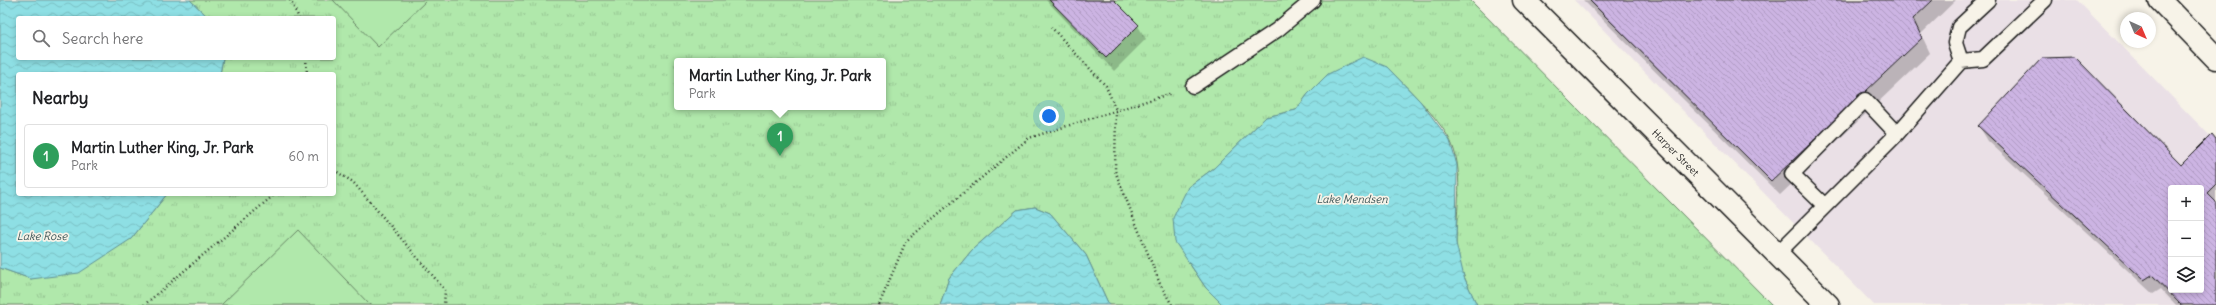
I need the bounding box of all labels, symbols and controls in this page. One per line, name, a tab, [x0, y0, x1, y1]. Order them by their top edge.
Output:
north arrow	[2120, 12, 2156, 48]
search box	[16, 16, 336, 60]
icon: search	[30, 27, 52, 49]
text: Search here	[62, 29, 143, 48]
popup	[674, 58, 886, 110]
text: Martin Luther King, Jr. Park	[689, 66, 871, 85]
text: Park	[689, 85, 716, 102]
text: Nearby	[32, 87, 88, 109]
your location	[1039, 106, 1059, 126]
pin: 1	[767, 123, 793, 156]
street label: Harper Street	[1650, 126, 1702, 179]
text: Martin Luther King, Jr. Park	[71, 138, 254, 157]
text: 1	[43, 148, 49, 165]
text: 60 m	[288, 148, 319, 165]
text: Park	[71, 157, 98, 174]
map controls	[2168, 185, 2204, 293]
button: +	[2168, 185, 2204, 221]
water label: Lake Mendsen	[1316, 192, 1388, 206]
button: −	[2168, 221, 2204, 257]
water label: Lake Rose	[17, 229, 68, 243]
button: layers	[2168, 257, 2204, 293]

